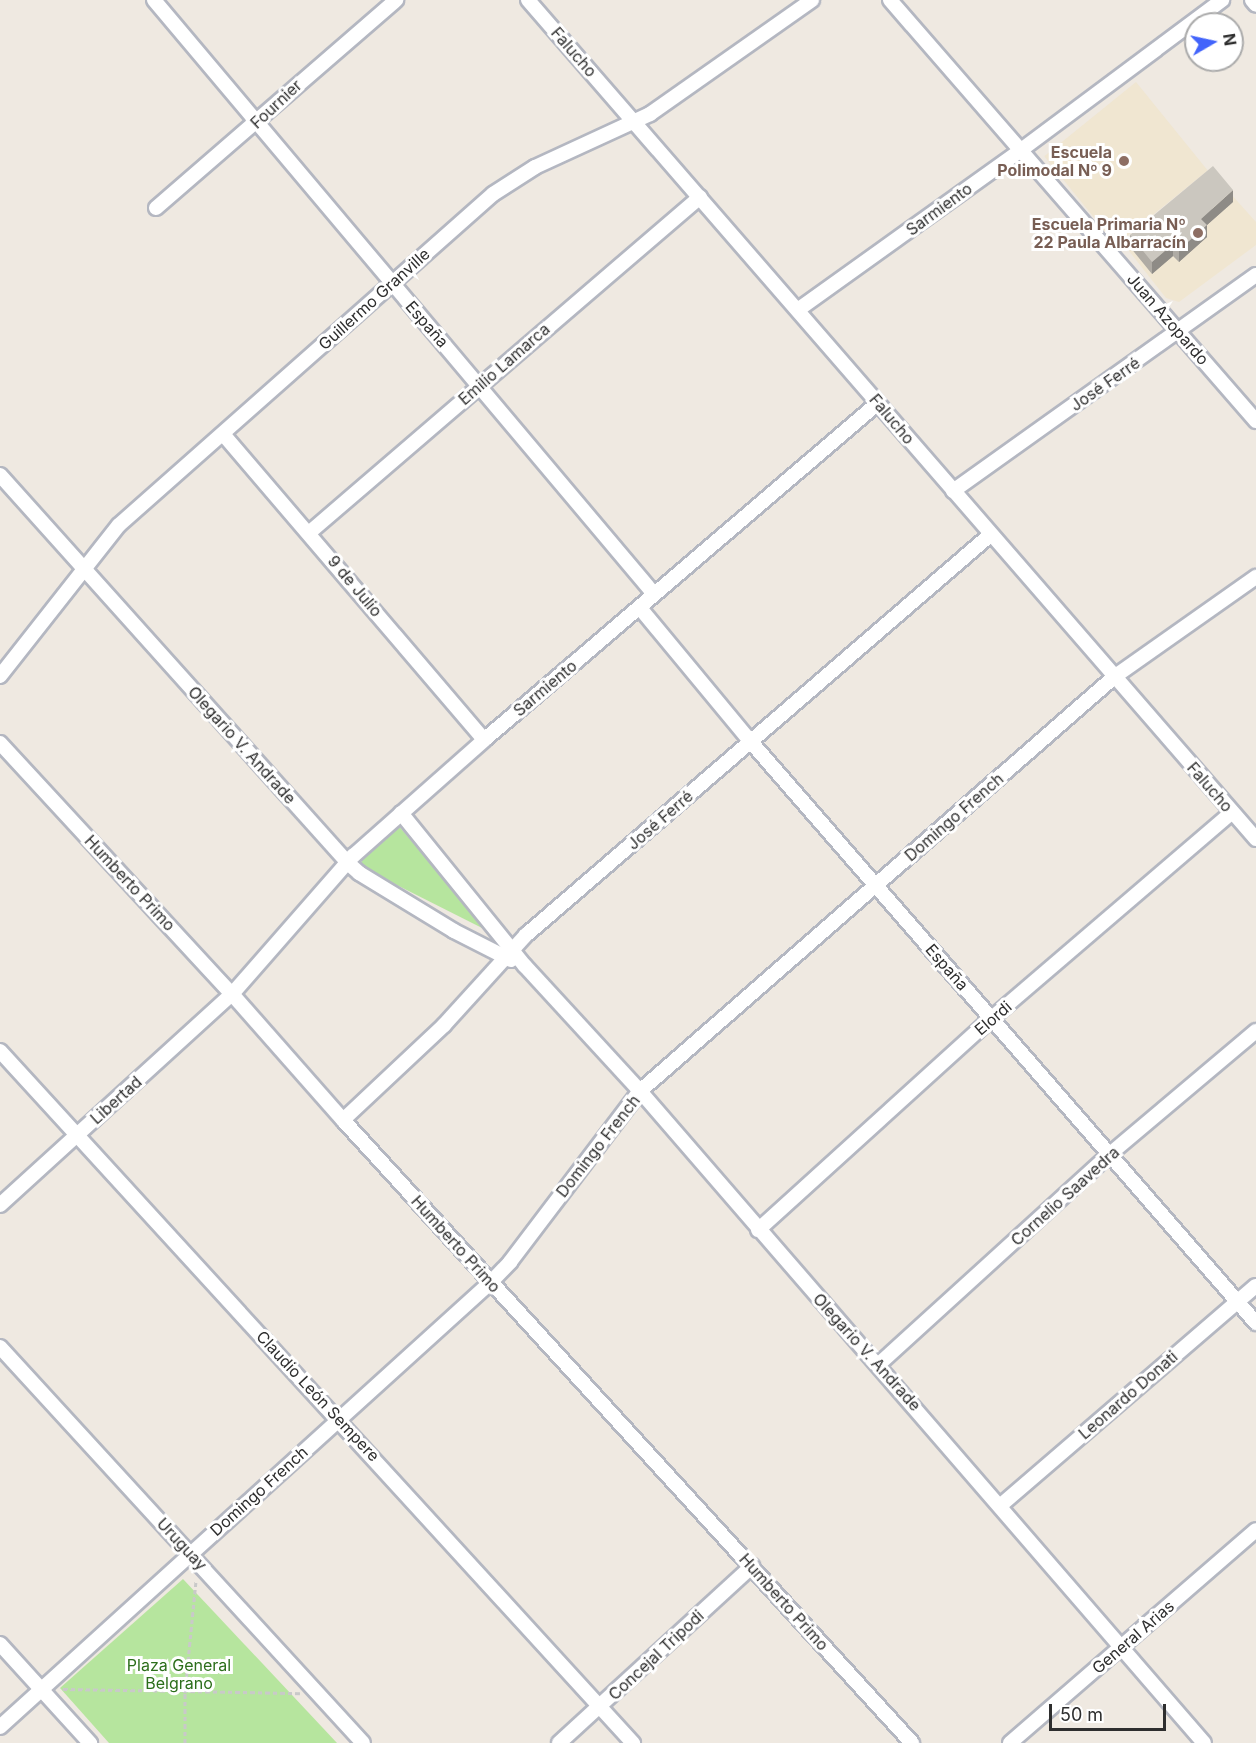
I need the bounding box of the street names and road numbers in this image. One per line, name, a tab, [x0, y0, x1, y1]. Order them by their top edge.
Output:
street label: Falucho	[547, 23, 601, 81]
street label: Fournier	[246, 76, 306, 132]
street label: Sarmiento	[902, 179, 976, 239]
street label: Guillermo Granville	[314, 244, 434, 354]
street label: Juan Azopardo	[1123, 269, 1213, 369]
street label: España	[402, 297, 452, 351]
street label: Emilio Lamarca	[455, 319, 553, 409]
street label: José Ferré	[1067, 353, 1143, 415]
street label: Falucho	[866, 390, 918, 448]
street label: 9 de Julio	[324, 551, 386, 621]
street label: Sarmiento	[509, 656, 581, 720]
street label: Olegario V. Andrade	[184, 682, 300, 808]
street label: Falucho	[1183, 758, 1237, 816]
street label: Domingo French	[901, 769, 1007, 865]
street label: José Ferré	[623, 786, 697, 854]
street label: Humberto Primo	[81, 831, 179, 935]
street label: España	[922, 940, 972, 994]
street label: Elordi	[971, 997, 1015, 1039]
street label: Libertad	[86, 1072, 146, 1128]
street label: Domingo French	[552, 1091, 644, 1201]
street label: Cornelio Saavedra	[1007, 1142, 1123, 1250]
street label: Humberto Primo	[407, 1192, 505, 1296]
street label: Olegario V. Andrade	[809, 1289, 925, 1415]
street label: Claudio León Sempere	[252, 1327, 384, 1465]
street label: Leonardo Donati	[1075, 1347, 1181, 1443]
street label: Domingo French	[206, 1442, 312, 1540]
street label: Uruguay	[153, 1514, 211, 1574]
street label: Humberto Primo	[735, 1550, 833, 1654]
street label: General Arias	[1088, 1596, 1178, 1678]
street label: Concejal Tripodi	[604, 1606, 708, 1704]

